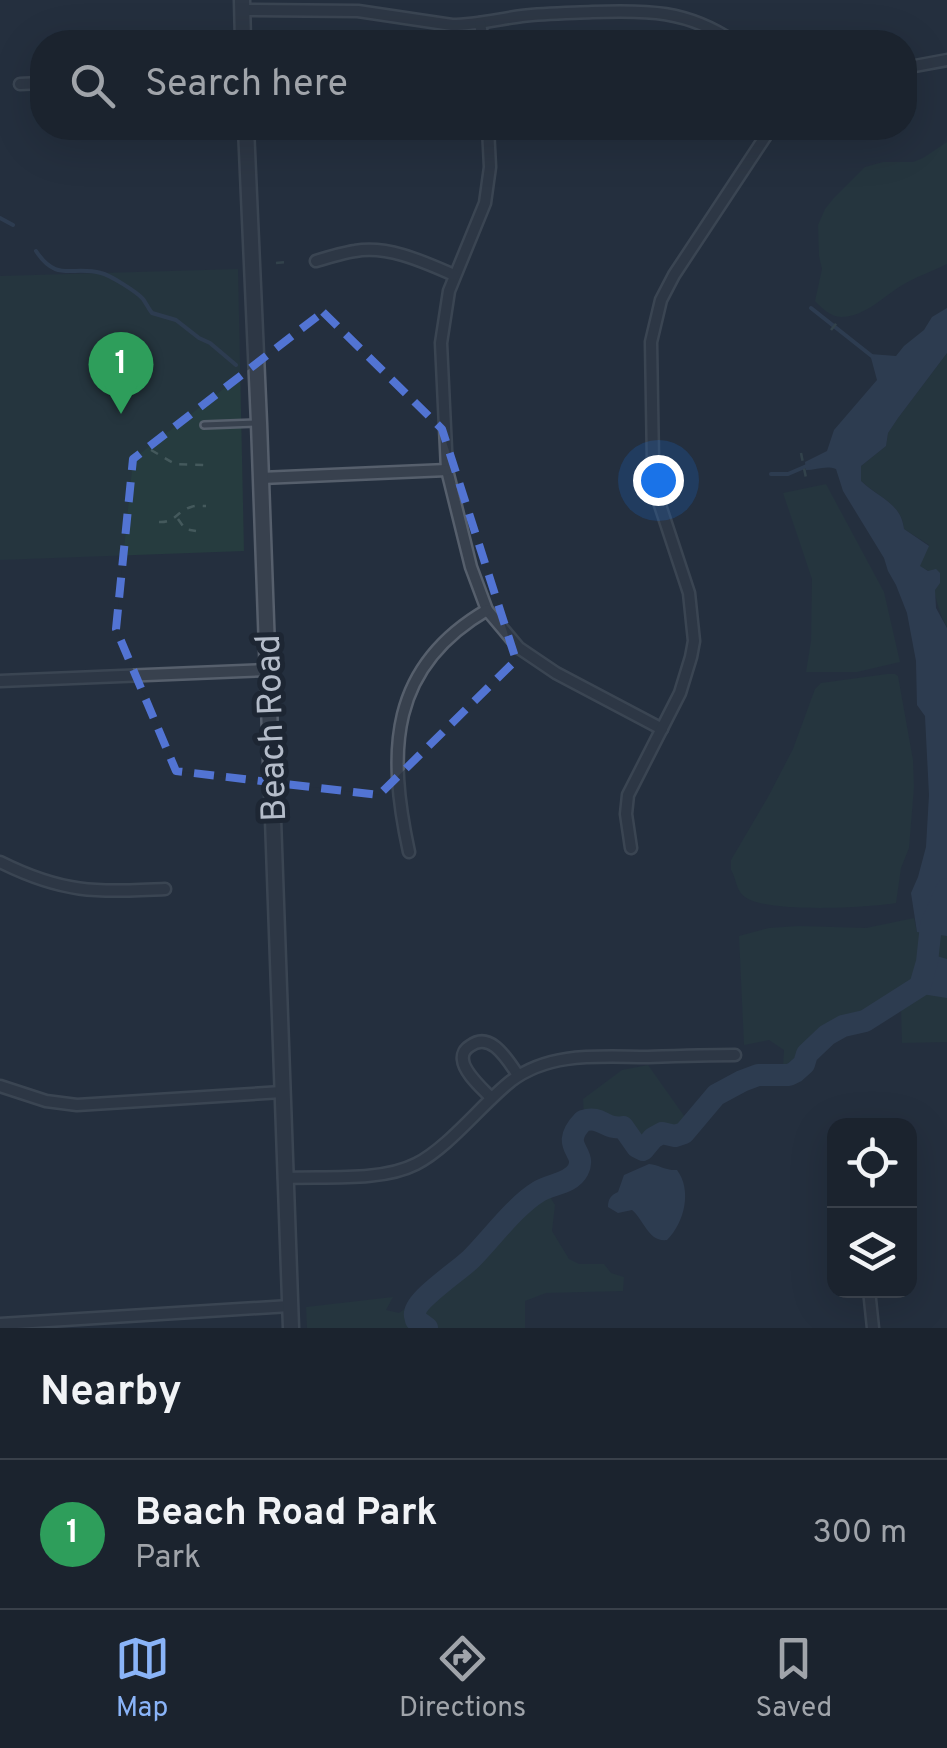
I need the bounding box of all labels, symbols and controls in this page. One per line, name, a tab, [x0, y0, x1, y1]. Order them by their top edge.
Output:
search box	[30, 30, 917, 140]
icon: search	[65, 58, 120, 113]
text: Search here	[145, 61, 348, 110]
pin: 1	[88, 332, 154, 414]
your location	[633, 455, 684, 506]
street label: Beach Road	[248, 634, 298, 822]
map controls	[827, 1118, 917, 1298]
button: locate	[827, 1118, 917, 1208]
button: layers	[827, 1208, 917, 1298]
text: Nearby	[40, 1367, 182, 1420]
text: Beach Road Park	[135, 1490, 438, 1539]
text: 1	[66, 1514, 79, 1554]
text: 300 m	[813, 1514, 907, 1554]
text: Park	[135, 1539, 201, 1579]
tab: Map	[115, 1631, 170, 1727]
tab: Directions	[399, 1631, 526, 1727]
tab: Saved	[755, 1631, 832, 1727]

